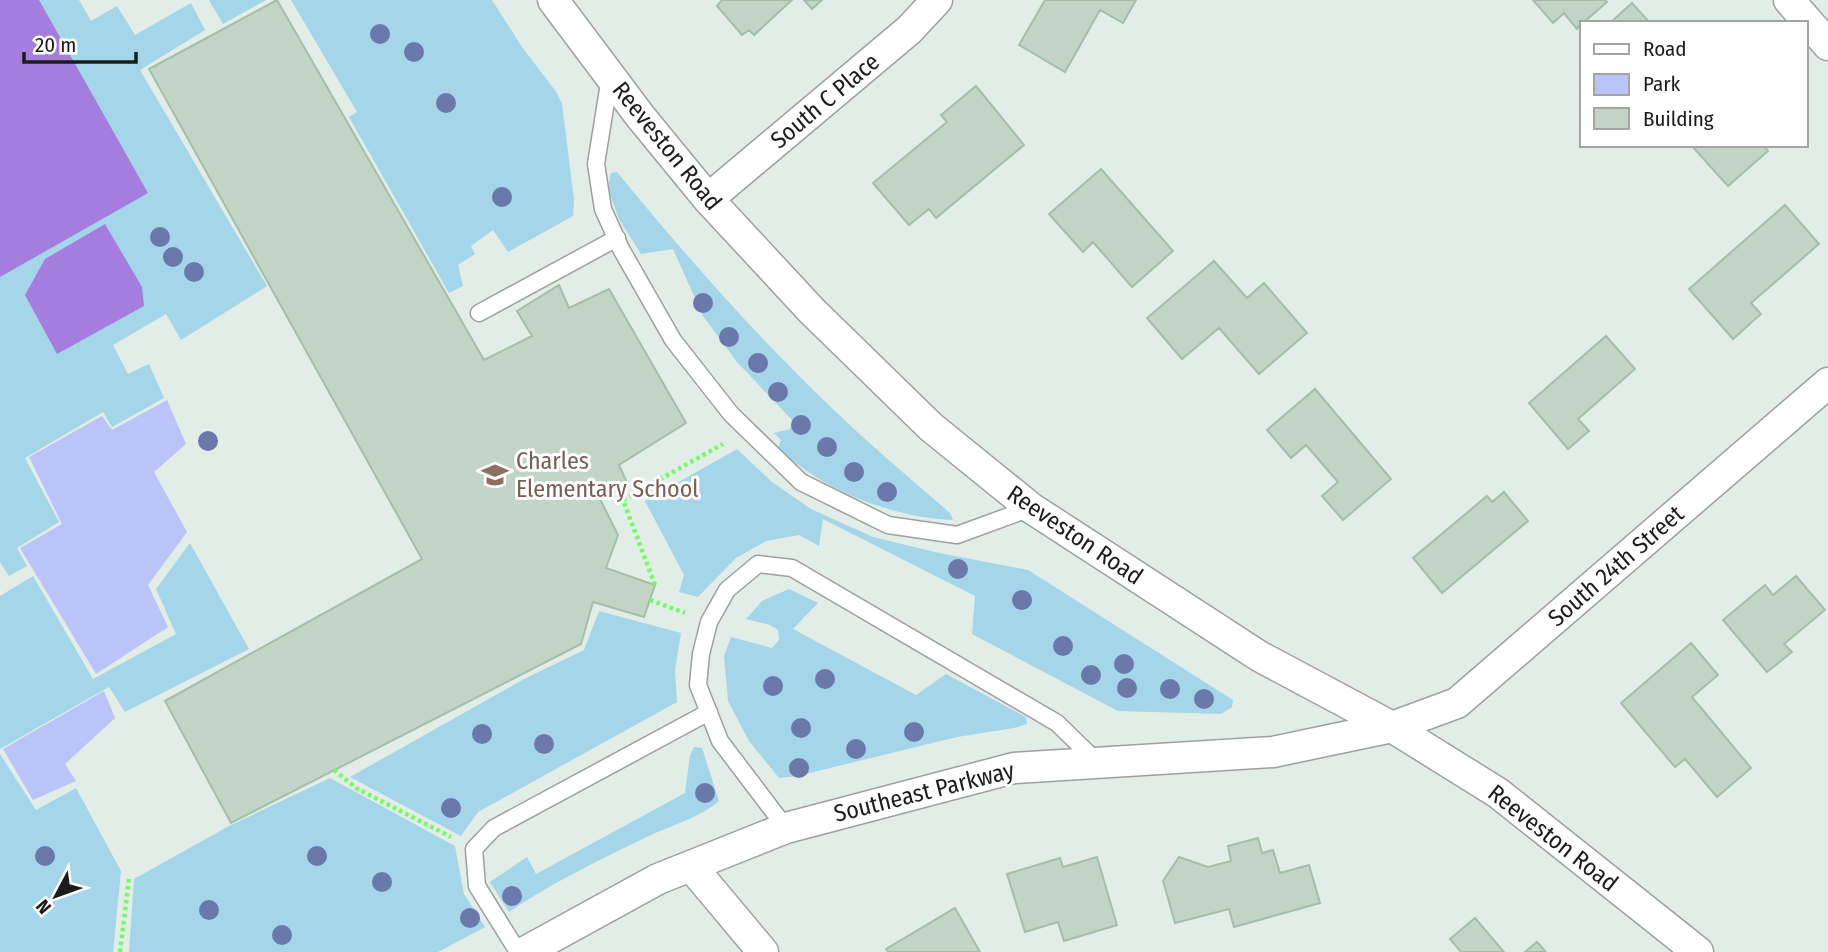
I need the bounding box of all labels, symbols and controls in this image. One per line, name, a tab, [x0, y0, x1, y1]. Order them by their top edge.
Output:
scale bar	[24, 21, 136, 65]
legend	[1580, 21, 1807, 147]
text: 20 m	[35, 32, 76, 58]
text: Road	[1643, 36, 1687, 62]
street label: South C Place	[765, 48, 885, 154]
text: Park	[1643, 71, 1681, 97]
street label: Reeveston Road	[607, 76, 727, 216]
text: Building	[1643, 106, 1714, 132]
place label: Charles Elementary School	[516, 447, 699, 503]
school or university icon: Charles Elementary School	[480, 460, 510, 490]
street label: Reeveston Road	[1002, 479, 1148, 591]
street label: South 24th Street	[1543, 500, 1689, 632]
street label: Southeast Parkway	[831, 756, 1017, 828]
street label: Reeveston Road	[1482, 779, 1624, 897]
north arrow	[21, 861, 91, 931]
text: N	[31, 895, 56, 919]

